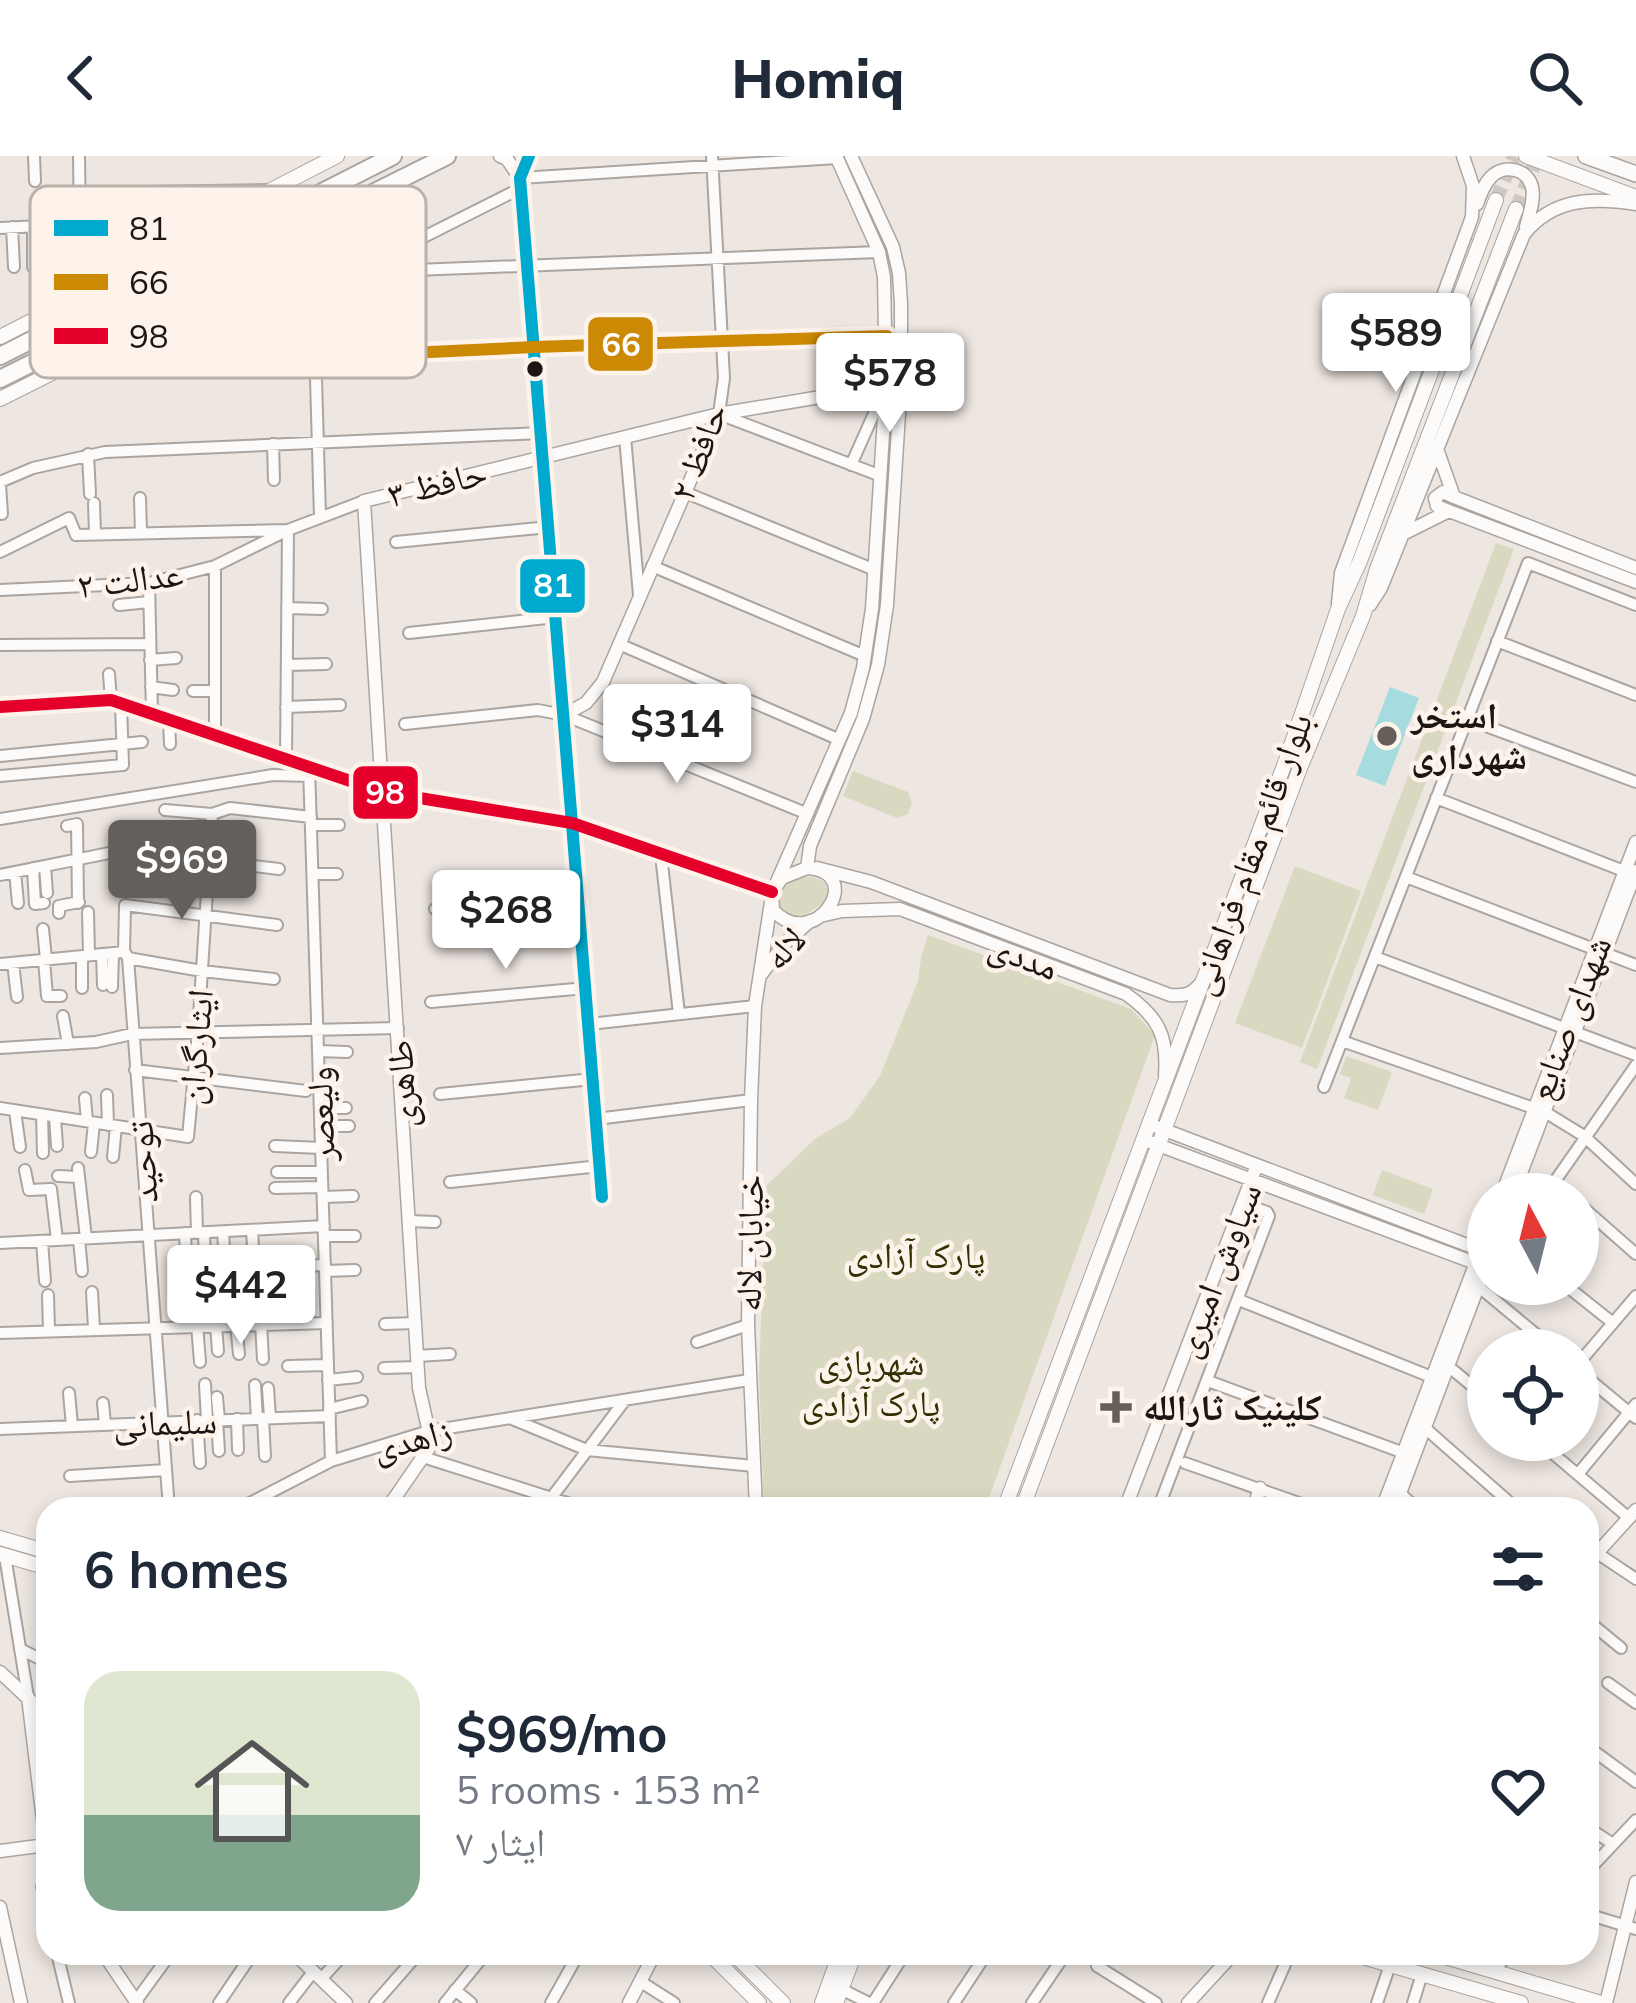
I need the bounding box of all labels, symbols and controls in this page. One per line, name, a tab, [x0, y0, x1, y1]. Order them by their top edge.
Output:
text: Homiq	[732, 44, 904, 112]
icon: back	[48, 45, 114, 111]
icon: search	[1522, 45, 1588, 111]
legend	[30, 186, 426, 378]
text: 81	[129, 207, 169, 248]
text: 66	[129, 261, 169, 302]
pin: $589	[1325, 293, 1467, 395]
text: $589	[1349, 307, 1443, 356]
text: 98	[129, 315, 169, 356]
line badge: 66	[586, 315, 655, 373]
text: 66	[601, 323, 641, 364]
pin: $578	[819, 333, 961, 435]
text: $578	[843, 347, 937, 396]
unlabelled marker	[524, 358, 546, 380]
street label: حافظ ۲	[659, 397, 737, 507]
street label: حافظ ۳	[383, 449, 491, 517]
street label: عدالت ۲	[74, 550, 186, 607]
line badge: 81	[518, 557, 587, 615]
text: 81	[533, 564, 573, 605]
pin: $314	[606, 684, 748, 786]
place label: استخر شهرداری	[1409, 692, 1527, 778]
text: $314	[630, 698, 724, 747]
street label: بلوار قائم مقام فراهانی	[1178, 707, 1323, 1002]
marker: استخر شهرداری	[1374, 723, 1400, 749]
line badge: 98	[351, 764, 420, 821]
text: 98	[365, 771, 405, 812]
pin: $969	[111, 820, 253, 922]
text: $969	[135, 834, 229, 883]
pin: $268	[435, 870, 577, 972]
text: $268	[459, 884, 553, 933]
street label: لاله	[753, 917, 815, 979]
street label: مددی	[983, 922, 1065, 989]
street label: شهدای صنایع	[1517, 929, 1621, 1107]
street label: ایثارگران	[167, 987, 222, 1107]
street label: طاهری	[376, 1039, 425, 1129]
street label: ولیعصر	[295, 1066, 344, 1163]
street label: توحید	[116, 1120, 167, 1205]
north arrow	[1467, 1173, 1599, 1305]
map controls	[1467, 1173, 1599, 1461]
street label: خیابان لاله	[725, 1174, 772, 1312]
street label: سیاوش امیری	[1163, 1176, 1270, 1363]
park label: پارک آزادی	[847, 1232, 985, 1277]
pin: $442	[170, 1245, 312, 1347]
text: $442	[194, 1259, 288, 1308]
button: locate	[1467, 1329, 1599, 1461]
park label: شهربازی پارک آزادی	[802, 1339, 940, 1425]
place label: کلینیک ثارالله	[1143, 1384, 1322, 1429]
marker: کلینیک ثارالله	[1100, 1391, 1132, 1423]
street label: سلیمانی	[112, 1397, 218, 1446]
street label: زاهدی	[368, 1407, 456, 1470]
icon: filters	[1485, 1536, 1551, 1602]
text: 6 homes	[84, 1537, 289, 1601]
text: $969/mo	[456, 1701, 668, 1765]
icon: home	[180, 1719, 324, 1863]
icon: heart	[1485, 1758, 1551, 1824]
text: 5 rooms · 153 m²	[456, 1765, 760, 1814]
text: ایثار ۷	[456, 1817, 545, 1866]

